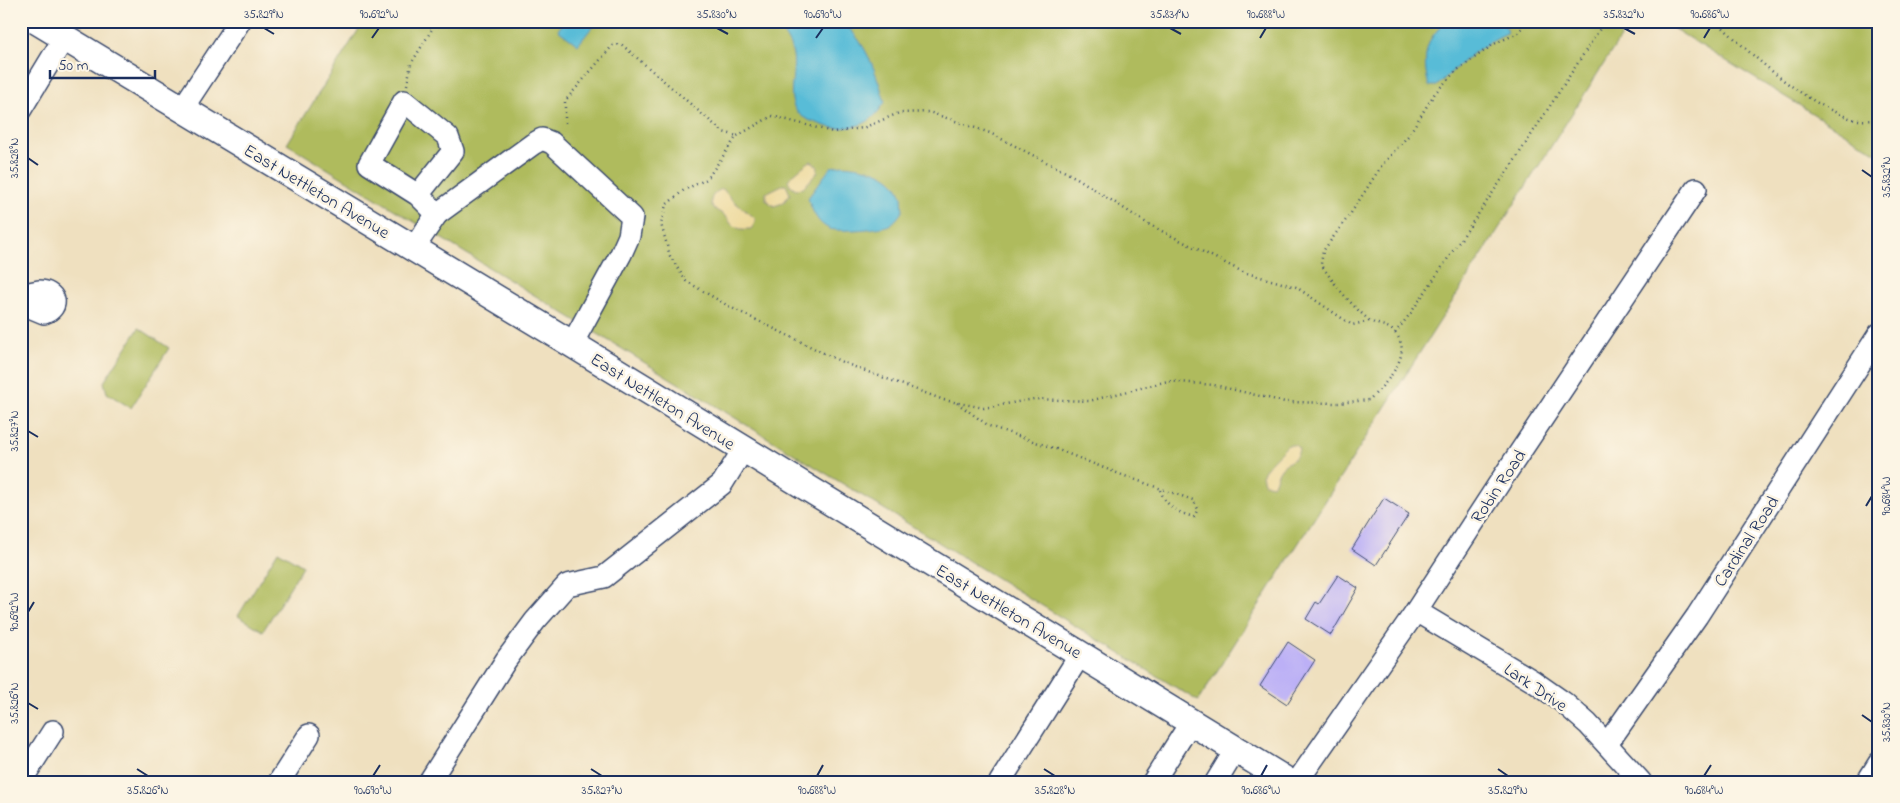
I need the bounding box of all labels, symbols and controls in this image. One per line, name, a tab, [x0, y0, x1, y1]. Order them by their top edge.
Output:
text: 35.829°N	[244, 6, 284, 24]
text: 90.692°W	[360, 6, 398, 24]
text: 35.830°N	[697, 6, 737, 24]
text: 90.690°W	[804, 6, 842, 24]
text: 35.831°N	[1151, 6, 1189, 24]
text: 90.688°W	[1247, 6, 1285, 24]
text: 35.832°N	[1603, 6, 1645, 24]
text: 90.686°W	[1691, 6, 1729, 24]
scale bar	[50, 48, 155, 80]
text: 50 m	[58, 55, 89, 77]
text: 35.828°N	[6, 138, 24, 178]
street label: East Nettleton Avenue	[238, 139, 395, 247]
text: 35.832°N	[1878, 156, 1896, 198]
street label: East Nettleton Avenue	[585, 348, 740, 458]
text: 35.827°N	[6, 411, 24, 452]
street label: Robin Road	[1465, 445, 1534, 529]
text: 90.684°W	[1878, 477, 1896, 515]
street label: Cardinal Road	[1709, 491, 1787, 593]
street label: East Nettleton Avenue	[930, 559, 1087, 667]
text: 90.692°W	[6, 593, 24, 631]
street label: Lark Drive	[1498, 658, 1573, 720]
text: 35.826°N	[6, 682, 24, 724]
text: 35.830°N	[1878, 702, 1896, 742]
text: 35.826°N	[127, 782, 169, 800]
text: 90.690°W	[354, 782, 392, 800]
text: 35.827°N	[582, 782, 623, 800]
text: 90.688°W	[798, 782, 836, 800]
text: 35.828°N	[1035, 782, 1075, 800]
text: 90.686°W	[1242, 782, 1280, 800]
text: 35.829°N	[1488, 782, 1528, 800]
text: 90.684°W	[1685, 782, 1723, 800]

